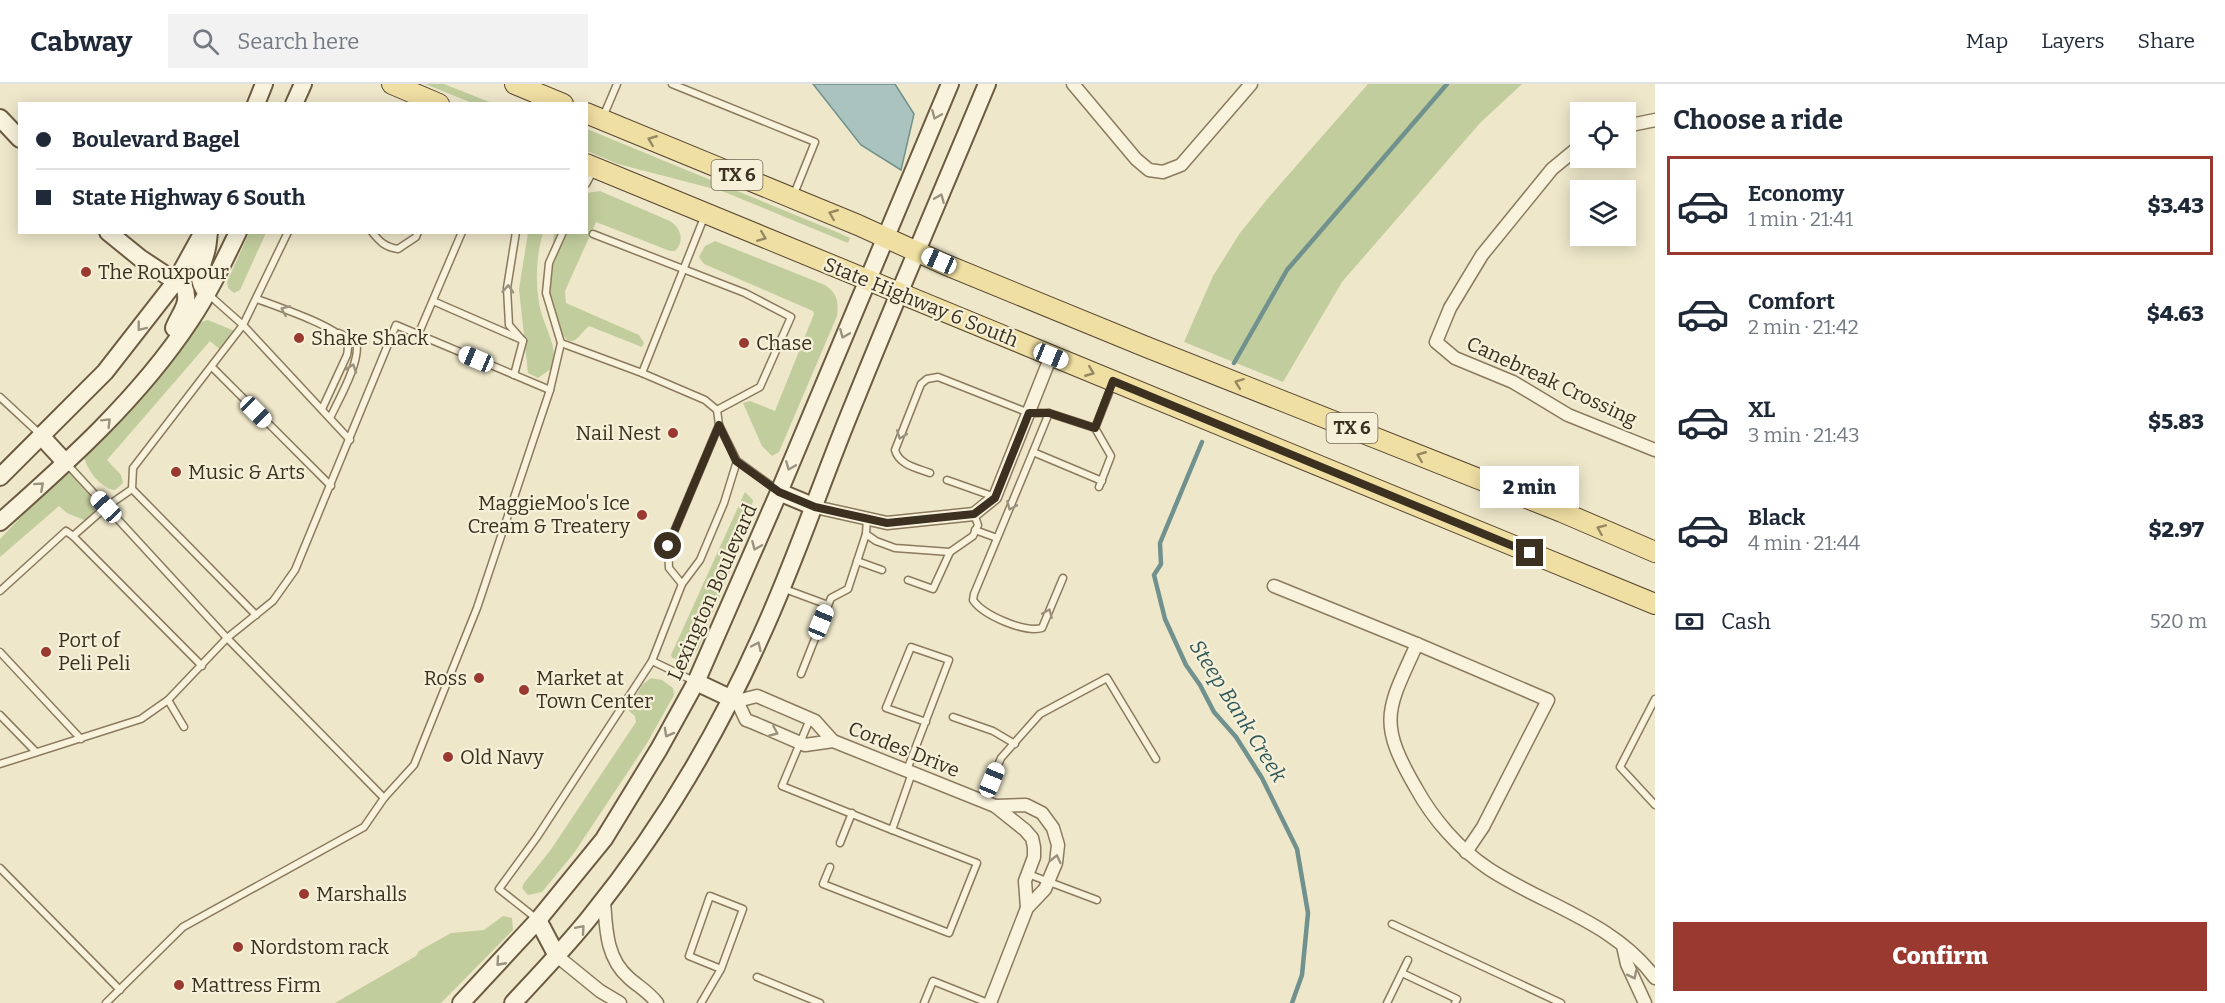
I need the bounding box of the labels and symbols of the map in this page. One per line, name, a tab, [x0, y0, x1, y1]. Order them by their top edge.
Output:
one-way arrow	[932, 109, 944, 120]
one-way arrow	[647, 135, 658, 147]
road number: TX 6	[712, 160, 762, 190]
one-way arrow	[933, 193, 945, 204]
one-way arrow	[828, 209, 839, 221]
one-way arrow	[756, 230, 767, 242]
car	[919, 245, 959, 277]
street label: State Highway 6 South	[820, 252, 1022, 352]
place label: The Rouxpour	[98, 260, 229, 284]
marker: The Rouxpour	[79, 265, 93, 279]
one-way arrow	[502, 285, 515, 294]
one-way arrow	[280, 305, 291, 317]
one-way arrow	[137, 320, 148, 331]
place label: Shake Shack	[311, 326, 429, 350]
one-way arrow	[839, 328, 851, 339]
marker: Shake Shack	[292, 331, 306, 345]
place label: Chase	[756, 331, 812, 355]
street label: Canebreak Crossing	[1463, 331, 1641, 431]
marker: Chase	[737, 336, 751, 350]
car	[1031, 341, 1071, 371]
car	[456, 344, 496, 374]
one-way arrow	[345, 363, 357, 374]
one-way arrow	[1083, 365, 1094, 377]
one-way arrow	[1235, 378, 1245, 391]
car	[237, 393, 275, 431]
road number: TX 6	[1326, 413, 1378, 443]
one-way arrow	[100, 418, 111, 429]
place label: Nail Nest	[576, 421, 661, 445]
marker: Nail Nest	[666, 426, 680, 440]
one-way arrow	[896, 429, 908, 440]
one-way arrow	[1416, 451, 1427, 463]
place label: Music & Arts	[188, 460, 305, 484]
one-way arrow	[784, 460, 797, 470]
marker: Music & Arts	[169, 465, 183, 479]
callout: 2 min	[1480, 466, 1580, 508]
one-way arrow	[33, 482, 44, 493]
car	[87, 488, 125, 526]
place label: MaggieMoo's Ice Cream & Treatery	[467, 491, 630, 538]
street label: Lexington Boulevard	[662, 500, 762, 684]
one-way arrow	[1006, 500, 1018, 511]
marker: MaggieMoo's Ice Cream & Treatery	[635, 508, 649, 522]
one-way arrow	[1597, 524, 1608, 536]
route start	[654, 532, 681, 559]
one-way arrow	[751, 539, 763, 550]
route end	[1516, 539, 1543, 566]
car	[806, 602, 836, 642]
one-way arrow	[1041, 608, 1053, 619]
place label: Port of Peli Peli	[58, 628, 131, 675]
water label: Steep Bank Creek	[1184, 635, 1293, 788]
one-way arrow	[749, 641, 761, 652]
marker: Port of Peli Peli	[39, 645, 53, 659]
place label: Ross	[424, 666, 467, 690]
place label: Market at Town Center	[536, 666, 653, 713]
marker: Ross	[472, 671, 486, 685]
marker: Market at Town Center	[517, 683, 531, 697]
street label: Cordes Drive	[845, 716, 963, 782]
one-way arrow	[767, 725, 778, 737]
one-way arrow	[664, 727, 675, 737]
place label: Old Navy	[460, 745, 544, 769]
marker: Old Navy	[441, 750, 455, 764]
car	[977, 760, 1007, 800]
one-way arrow	[1048, 854, 1061, 864]
place label: Marshalls	[316, 882, 407, 906]
marker: Marshalls	[297, 887, 311, 901]
one-way arrow	[574, 925, 585, 936]
place label: Nordstom rack	[250, 935, 389, 959]
marker: Nordstom rack	[231, 940, 245, 954]
one-way arrow	[496, 955, 507, 966]
one-way arrow	[1626, 969, 1637, 980]
place label: Mattress Firm	[191, 973, 321, 997]
marker: Mattress Firm	[172, 978, 186, 992]

